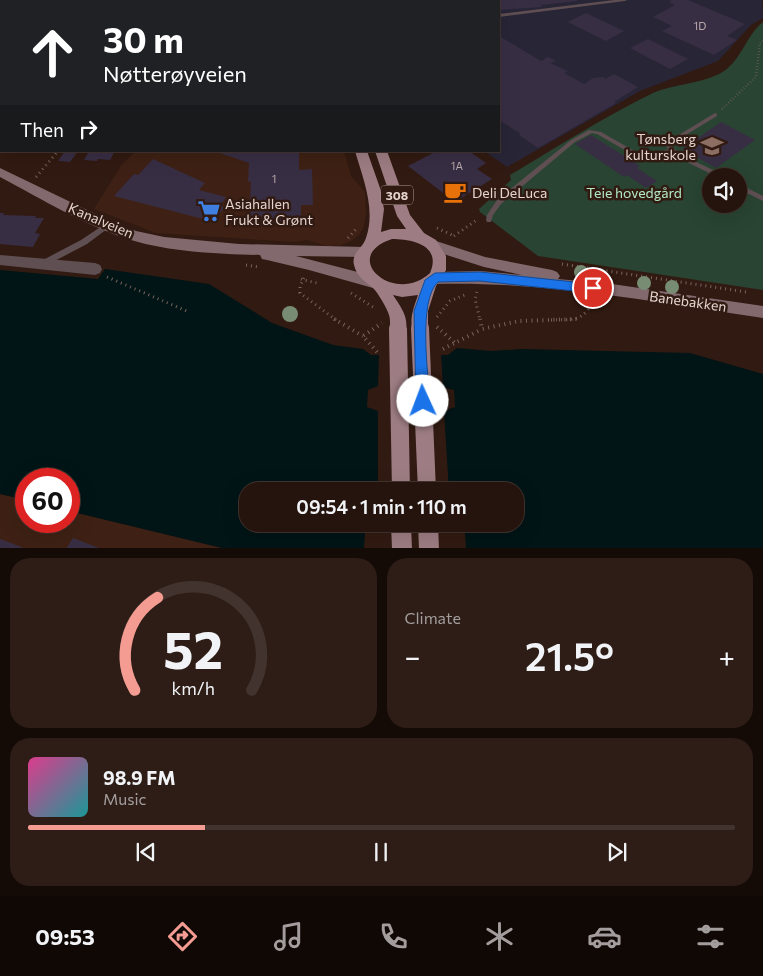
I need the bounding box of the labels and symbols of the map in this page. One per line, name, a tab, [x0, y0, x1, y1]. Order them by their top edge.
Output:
house number: 1D	[694, 19, 706, 32]
place label: Tønsberg kulturskole	[625, 130, 696, 163]
school or university icon: Tønsberg kulturskole	[699, 133, 725, 159]
house number: 1A	[451, 159, 464, 172]
house number: 1	[272, 172, 276, 185]
cafe icon: Deli DeLuca	[442, 179, 468, 205]
place label: Deli DeLuca	[472, 184, 547, 201]
park label: Teie hovedgård	[586, 184, 682, 201]
road number: 308	[381, 186, 413, 204]
place label: Asiahallen Frukt & Grønt	[225, 195, 313, 228]
supermarket icon: Asiahallen Frukt & Grønt	[196, 198, 222, 224]
street label: Kanalveien	[66, 199, 136, 241]
pin	[572, 267, 614, 309]
street label: Banebakken	[648, 287, 728, 315]
position arrow	[396, 374, 448, 426]
speed limit sign: 60	[15, 468, 80, 533]

